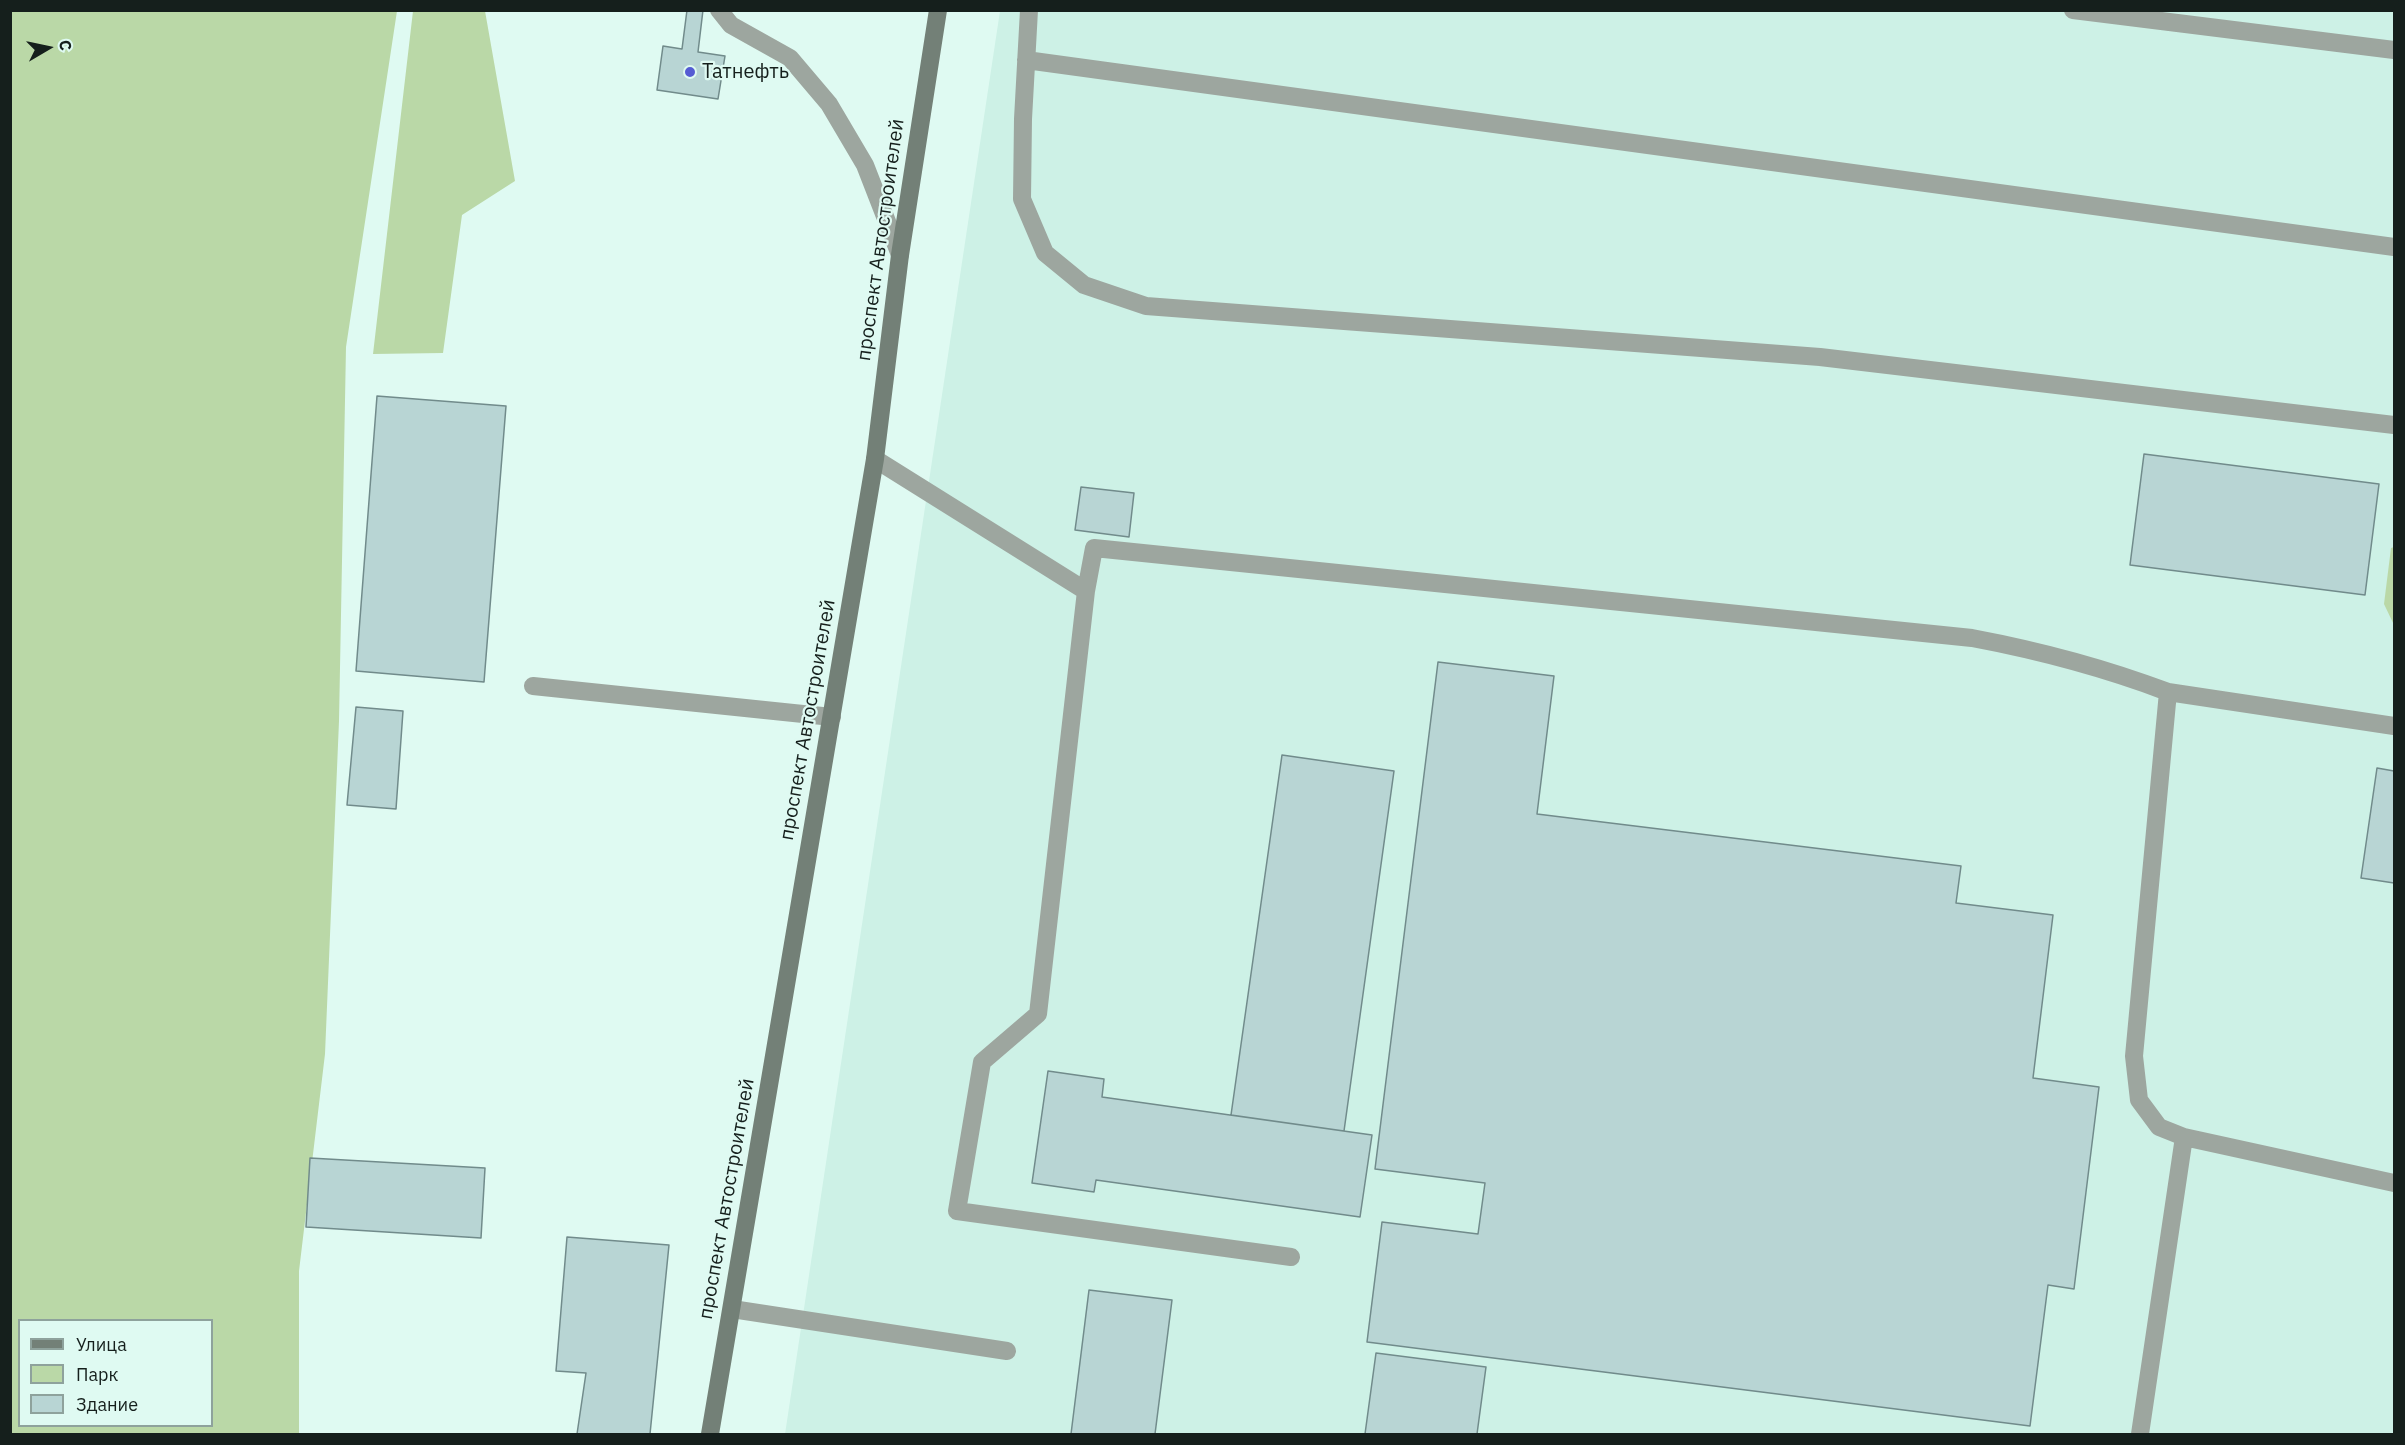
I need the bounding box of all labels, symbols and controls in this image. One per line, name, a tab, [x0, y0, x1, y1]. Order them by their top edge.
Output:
north arrow	[18, 18, 78, 78]
text: С	[55, 38, 76, 52]
place label: Татнефть	[702, 60, 789, 84]
marker: Татнефть	[683, 65, 697, 79]
street label: проспект Автостроителей	[852, 117, 910, 363]
street label: проспект Автостроителей	[775, 598, 841, 842]
street label: проспект Автостроителей	[694, 1077, 760, 1321]
legend	[18, 1319, 213, 1427]
text: Улица	[76, 1333, 127, 1356]
text: Парк	[76, 1363, 118, 1386]
text: Здание	[76, 1393, 138, 1416]

